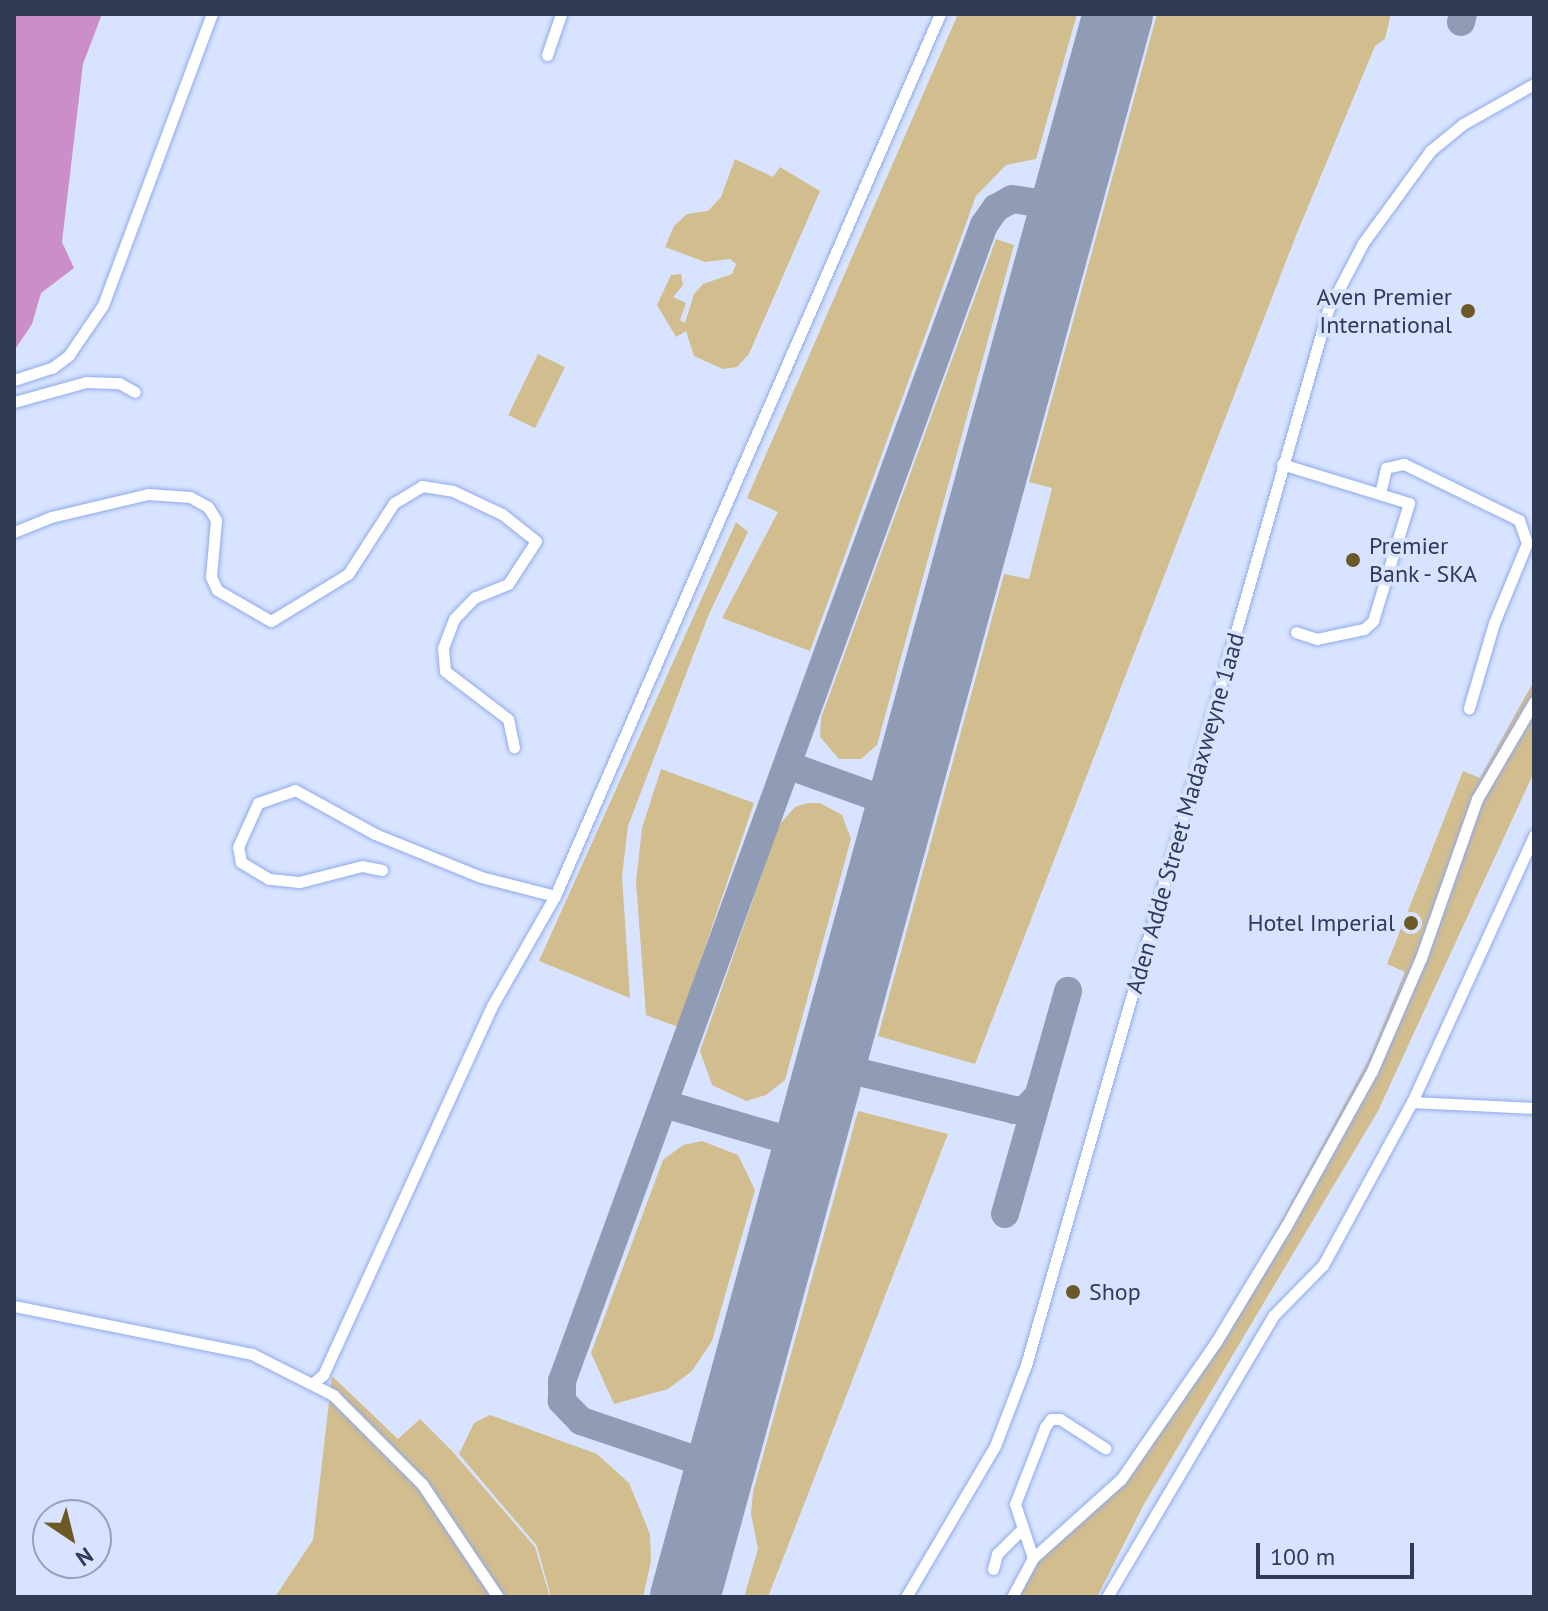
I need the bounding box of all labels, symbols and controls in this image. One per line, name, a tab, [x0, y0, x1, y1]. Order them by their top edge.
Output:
place label: Aven Premier International	[1317, 283, 1452, 339]
marker: Aven Premier International	[1459, 302, 1477, 320]
place label: Premier Bank - SKA	[1369, 532, 1482, 588]
marker: Premier Bank - SKA	[1344, 551, 1362, 569]
street label: Aden Adde Street Madaxweyne 1aad	[1120, 629, 1250, 997]
place label: Hotel Imperial	[1247, 909, 1395, 937]
marker: Hotel Imperial	[1402, 914, 1420, 932]
place label: Shop	[1089, 1278, 1141, 1306]
marker: Shop	[1064, 1283, 1082, 1301]
north arrow	[32, 1499, 112, 1579]
scale bar	[1260, 1527, 1418, 1577]
text: N	[71, 1541, 99, 1573]
text: 100 m	[1270, 1541, 1335, 1572]

